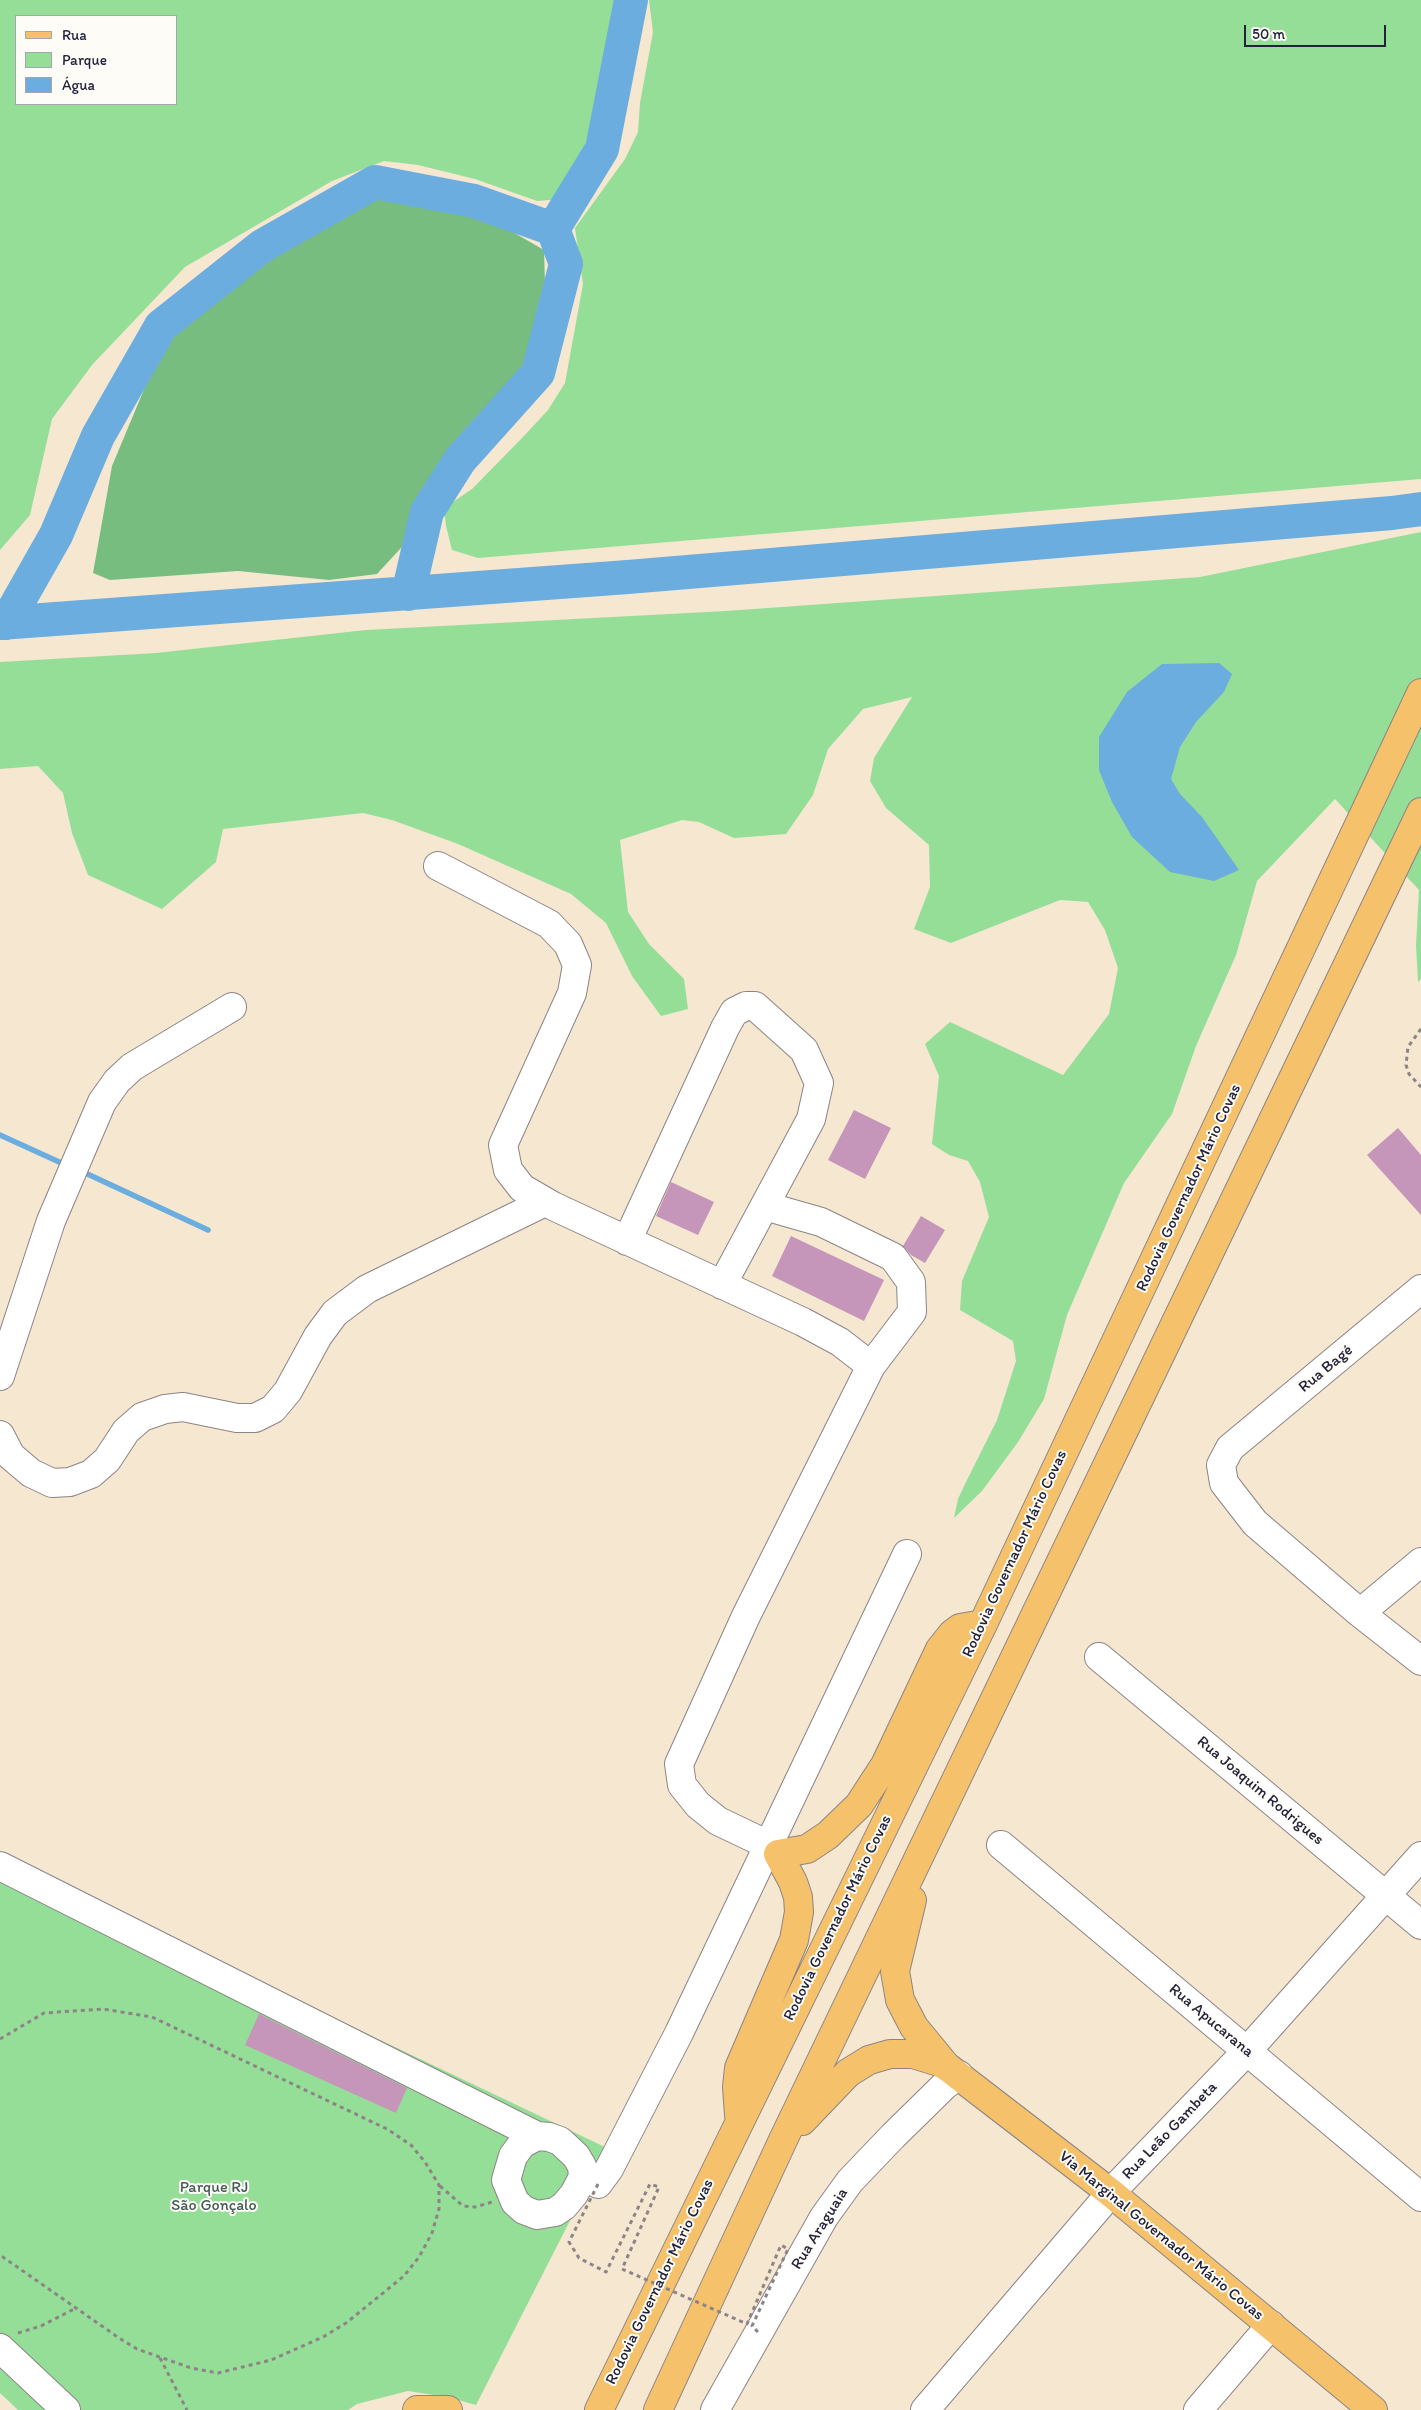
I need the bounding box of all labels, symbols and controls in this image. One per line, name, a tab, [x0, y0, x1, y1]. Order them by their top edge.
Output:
legend	[15, 15, 178, 105]
scale bar	[1246, 15, 1388, 47]
text: 50 m	[1252, 25, 1285, 43]
text: Rua	[62, 26, 87, 44]
text: Parque	[62, 51, 107, 69]
text: Água	[62, 76, 95, 94]
street label: Rodovia Governador Mário Covas	[1132, 1081, 1246, 1295]
street label: Rua Bagé	[1295, 1341, 1357, 1397]
street label: Rodovia Governador Mário Covas	[958, 1447, 1072, 1661]
street label: Rua Joaquim Rodrigues	[1193, 1732, 1327, 1850]
street label: Rodovia Governador Mário Covas	[780, 1812, 896, 2024]
street label: Rua Apucarana	[1165, 1980, 1257, 2062]
street label: Rua Leão Gambeta	[1118, 2078, 1222, 2184]
street label: Via Marginal Governador Mário Covas	[1055, 2147, 1267, 2325]
street label: Rodovia Governador Mário Covas	[602, 2176, 718, 2388]
park label: Parque RJ São Gonçalo	[171, 2178, 257, 2216]
street label: Rua Araguaia	[787, 2185, 853, 2273]

